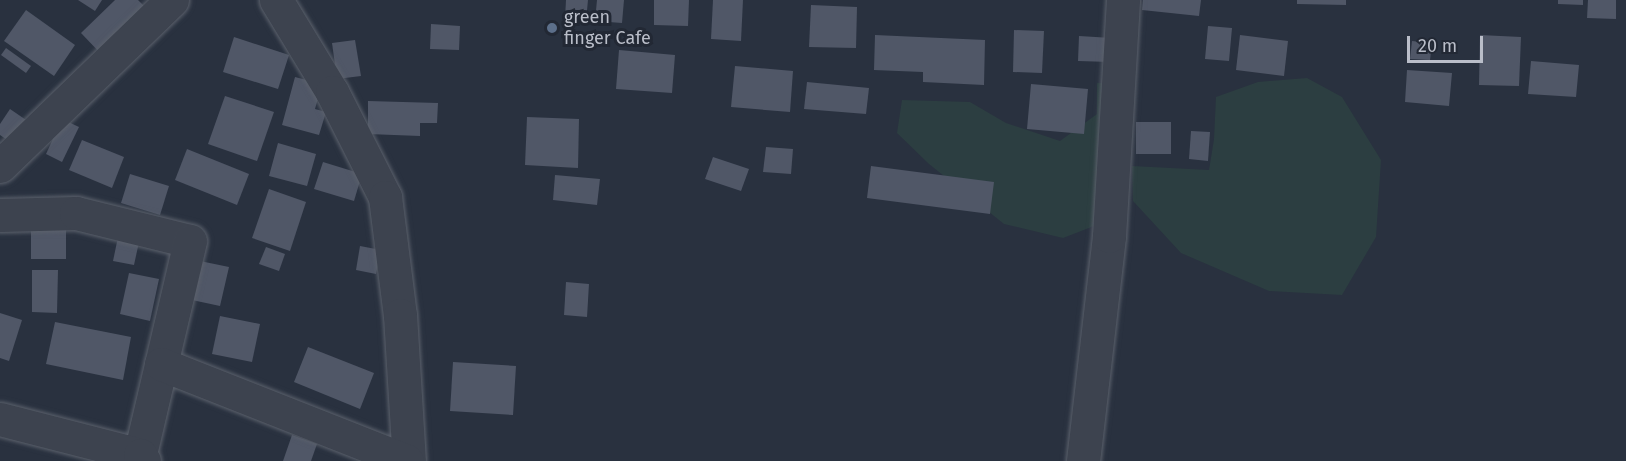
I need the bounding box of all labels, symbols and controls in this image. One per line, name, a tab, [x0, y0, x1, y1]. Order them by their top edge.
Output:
place label: green finger Cafe	[564, 7, 651, 50]
marker: green finger Cafe	[545, 21, 559, 35]
scale bar	[1410, 24, 1486, 62]
text: 20 m	[1418, 35, 1457, 57]

